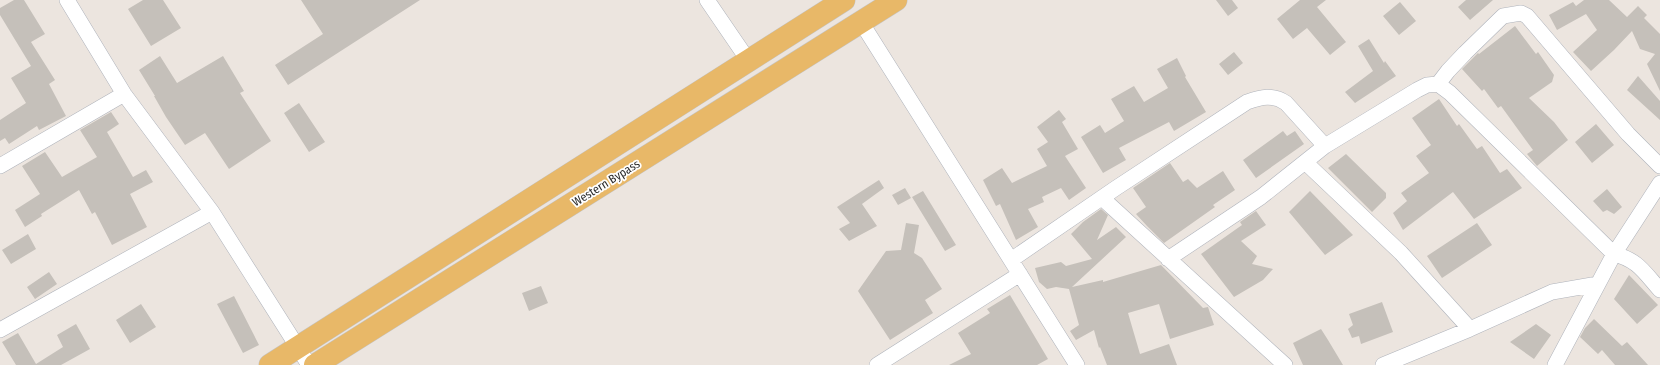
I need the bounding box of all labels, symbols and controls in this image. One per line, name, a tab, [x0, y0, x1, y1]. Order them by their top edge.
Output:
street label: Western Bypass	[570, 157, 642, 209]

